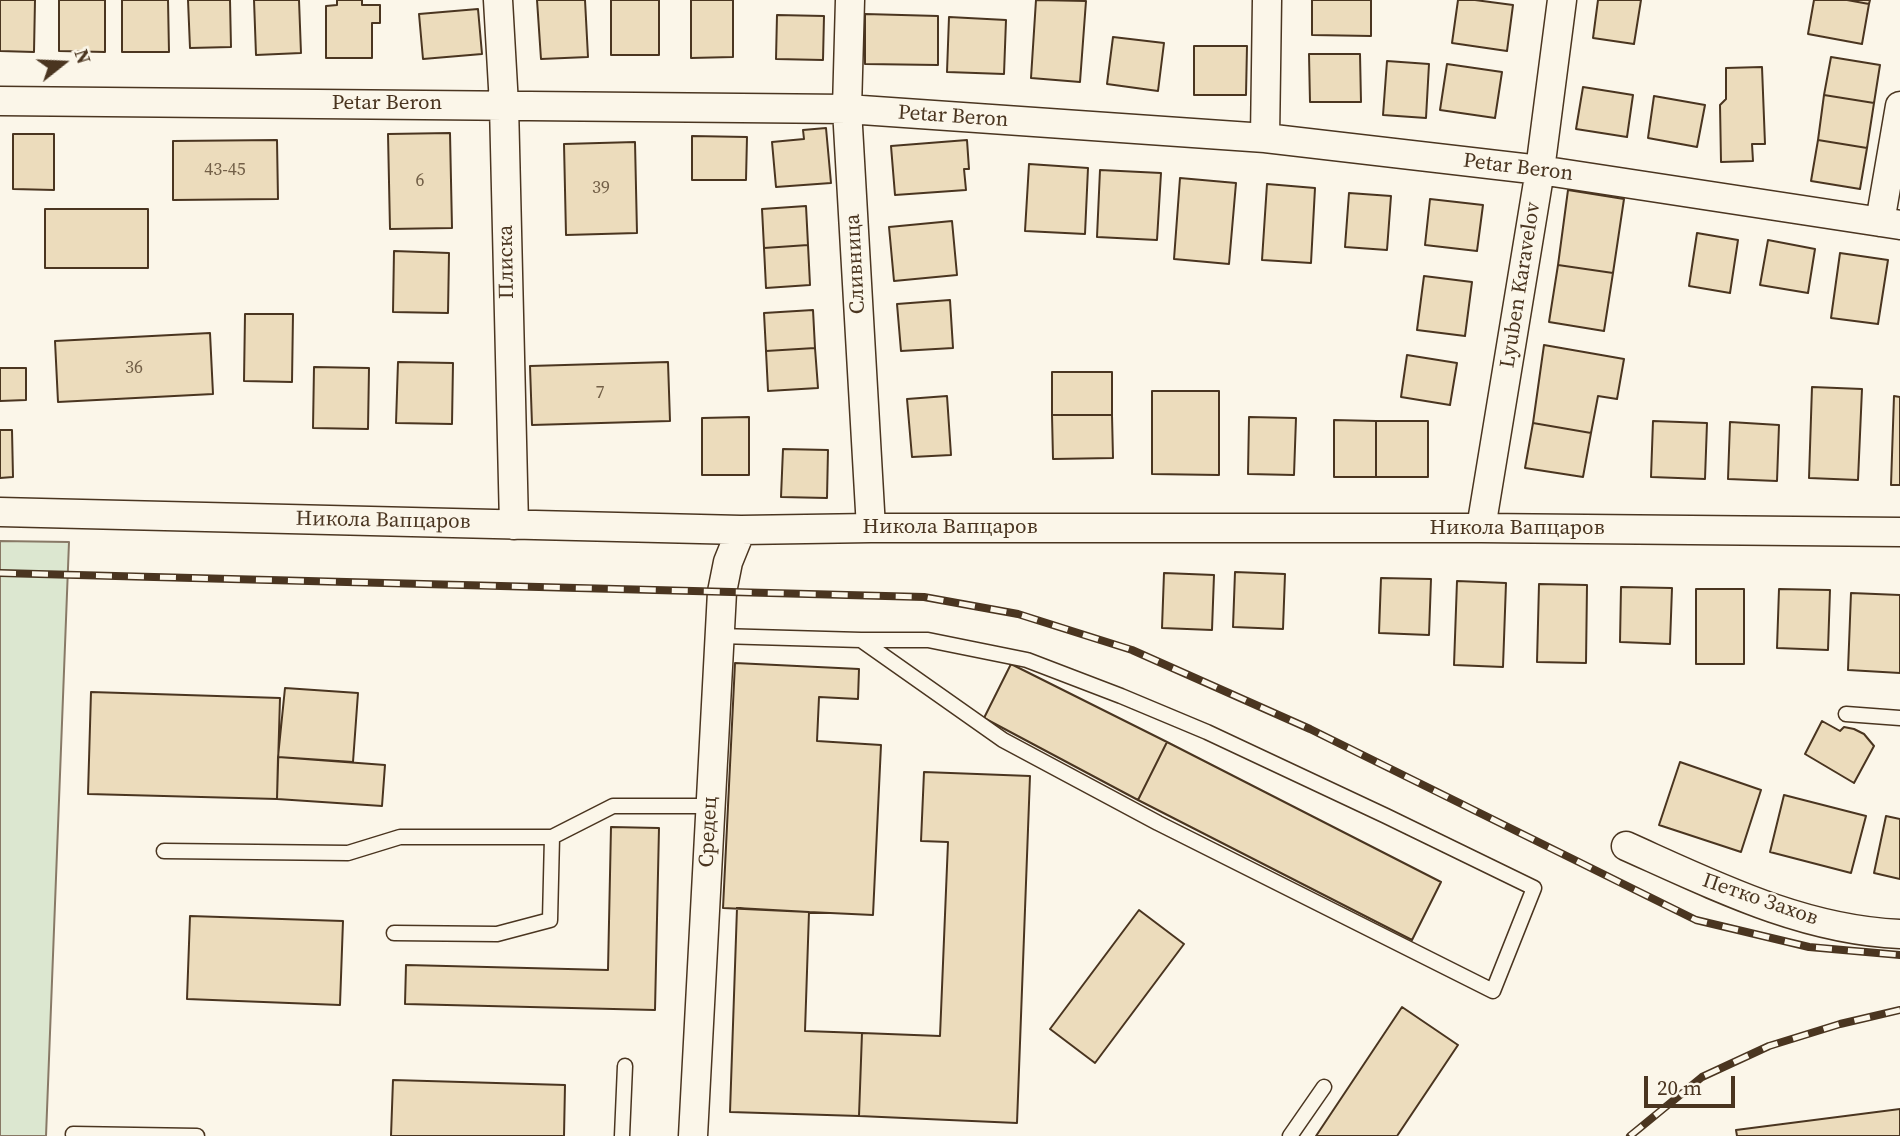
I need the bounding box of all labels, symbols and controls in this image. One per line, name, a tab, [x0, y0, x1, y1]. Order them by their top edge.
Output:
north arrow	[28, 28, 98, 98]
text: N	[68, 46, 97, 67]
street label: Petar Beron	[332, 91, 442, 117]
street label: Petar Beron	[897, 101, 1009, 133]
street label: Petar Beron	[1462, 149, 1574, 187]
house number: 43-45	[204, 159, 246, 181]
house number: 6	[416, 170, 424, 192]
house number: 39	[592, 177, 610, 199]
street label: Lyuben Karavelov	[1495, 200, 1547, 370]
street label: Сливница	[841, 213, 871, 315]
street label: Плиска	[494, 225, 520, 299]
house number: 36	[125, 357, 143, 379]
house number: 7	[596, 382, 604, 404]
street label: Никола Вапцаров	[295, 507, 471, 535]
street label: Никола Вапцаров	[863, 515, 1037, 541]
street label: Никола Вапцаров	[1430, 516, 1604, 542]
street label: Средец	[695, 796, 723, 868]
street label: Петко Захов	[1699, 868, 1821, 932]
scale bar	[1648, 1062, 1739, 1106]
text: 20 m	[1657, 1073, 1702, 1102]

